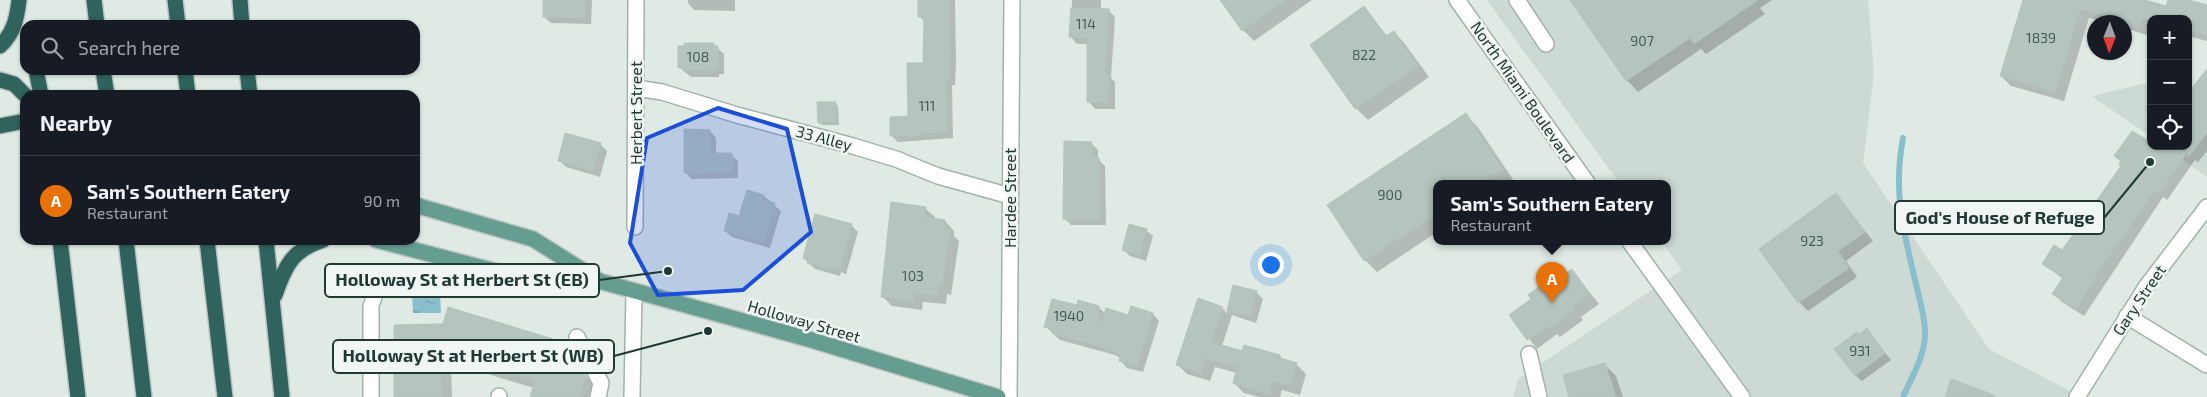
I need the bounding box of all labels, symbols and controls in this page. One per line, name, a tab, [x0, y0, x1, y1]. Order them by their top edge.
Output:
house number: 114	[1076, 15, 1096, 32]
north arrow	[2087, 15, 2132, 60]
map controls	[2147, 15, 2192, 150]
button: +	[2147, 15, 2192, 60]
street label: North Miami Boulevard	[1467, 17, 1579, 166]
search box	[20, 20, 420, 75]
house number: 1839	[2026, 29, 2056, 46]
house number: 907	[1630, 32, 1654, 49]
icon: search	[38, 34, 66, 62]
text: Search here	[78, 36, 180, 59]
house number: 822	[1352, 46, 1376, 63]
house number: 108	[687, 48, 709, 65]
button: −	[2147, 60, 2192, 105]
street label: Herbert Street	[626, 61, 645, 165]
house number: 111	[919, 97, 935, 114]
button: locate	[2147, 105, 2192, 150]
text: Nearby	[40, 110, 112, 135]
street label: 33 Alley	[794, 121, 855, 154]
street label: Hardee Street	[1000, 148, 1019, 248]
text: Sam's Southern Eatery	[87, 180, 290, 203]
popup	[1433, 180, 1671, 245]
house number: 900	[1378, 186, 1402, 203]
text: A	[51, 191, 61, 210]
text: 90 m	[364, 191, 400, 210]
text: Sam's Southern Eatery	[1450, 192, 1654, 215]
callout: God's House of Refuge	[1895, 201, 2104, 234]
text: Restaurant	[87, 203, 168, 222]
text: God's House of Refuge	[1905, 206, 2095, 228]
text: Restaurant	[1450, 215, 1532, 234]
house number: 923	[1800, 232, 1824, 249]
your location	[1258, 252, 1284, 278]
street label: Gary Street	[2108, 261, 2169, 339]
pin: A	[1536, 262, 1568, 303]
callout: Holloway St at Herbert St (EB)	[325, 264, 599, 297]
house number: 103	[902, 267, 924, 284]
text: Holloway St at Herbert St (EB)	[335, 268, 589, 290]
street label: Holloway Street	[746, 295, 863, 346]
house number: 1940	[1054, 307, 1084, 324]
callout: Holloway St at Herbert St (WB)	[333, 340, 614, 373]
house number: 931	[1849, 342, 1871, 359]
text: Holloway St at Herbert St (WB)	[342, 344, 604, 366]

